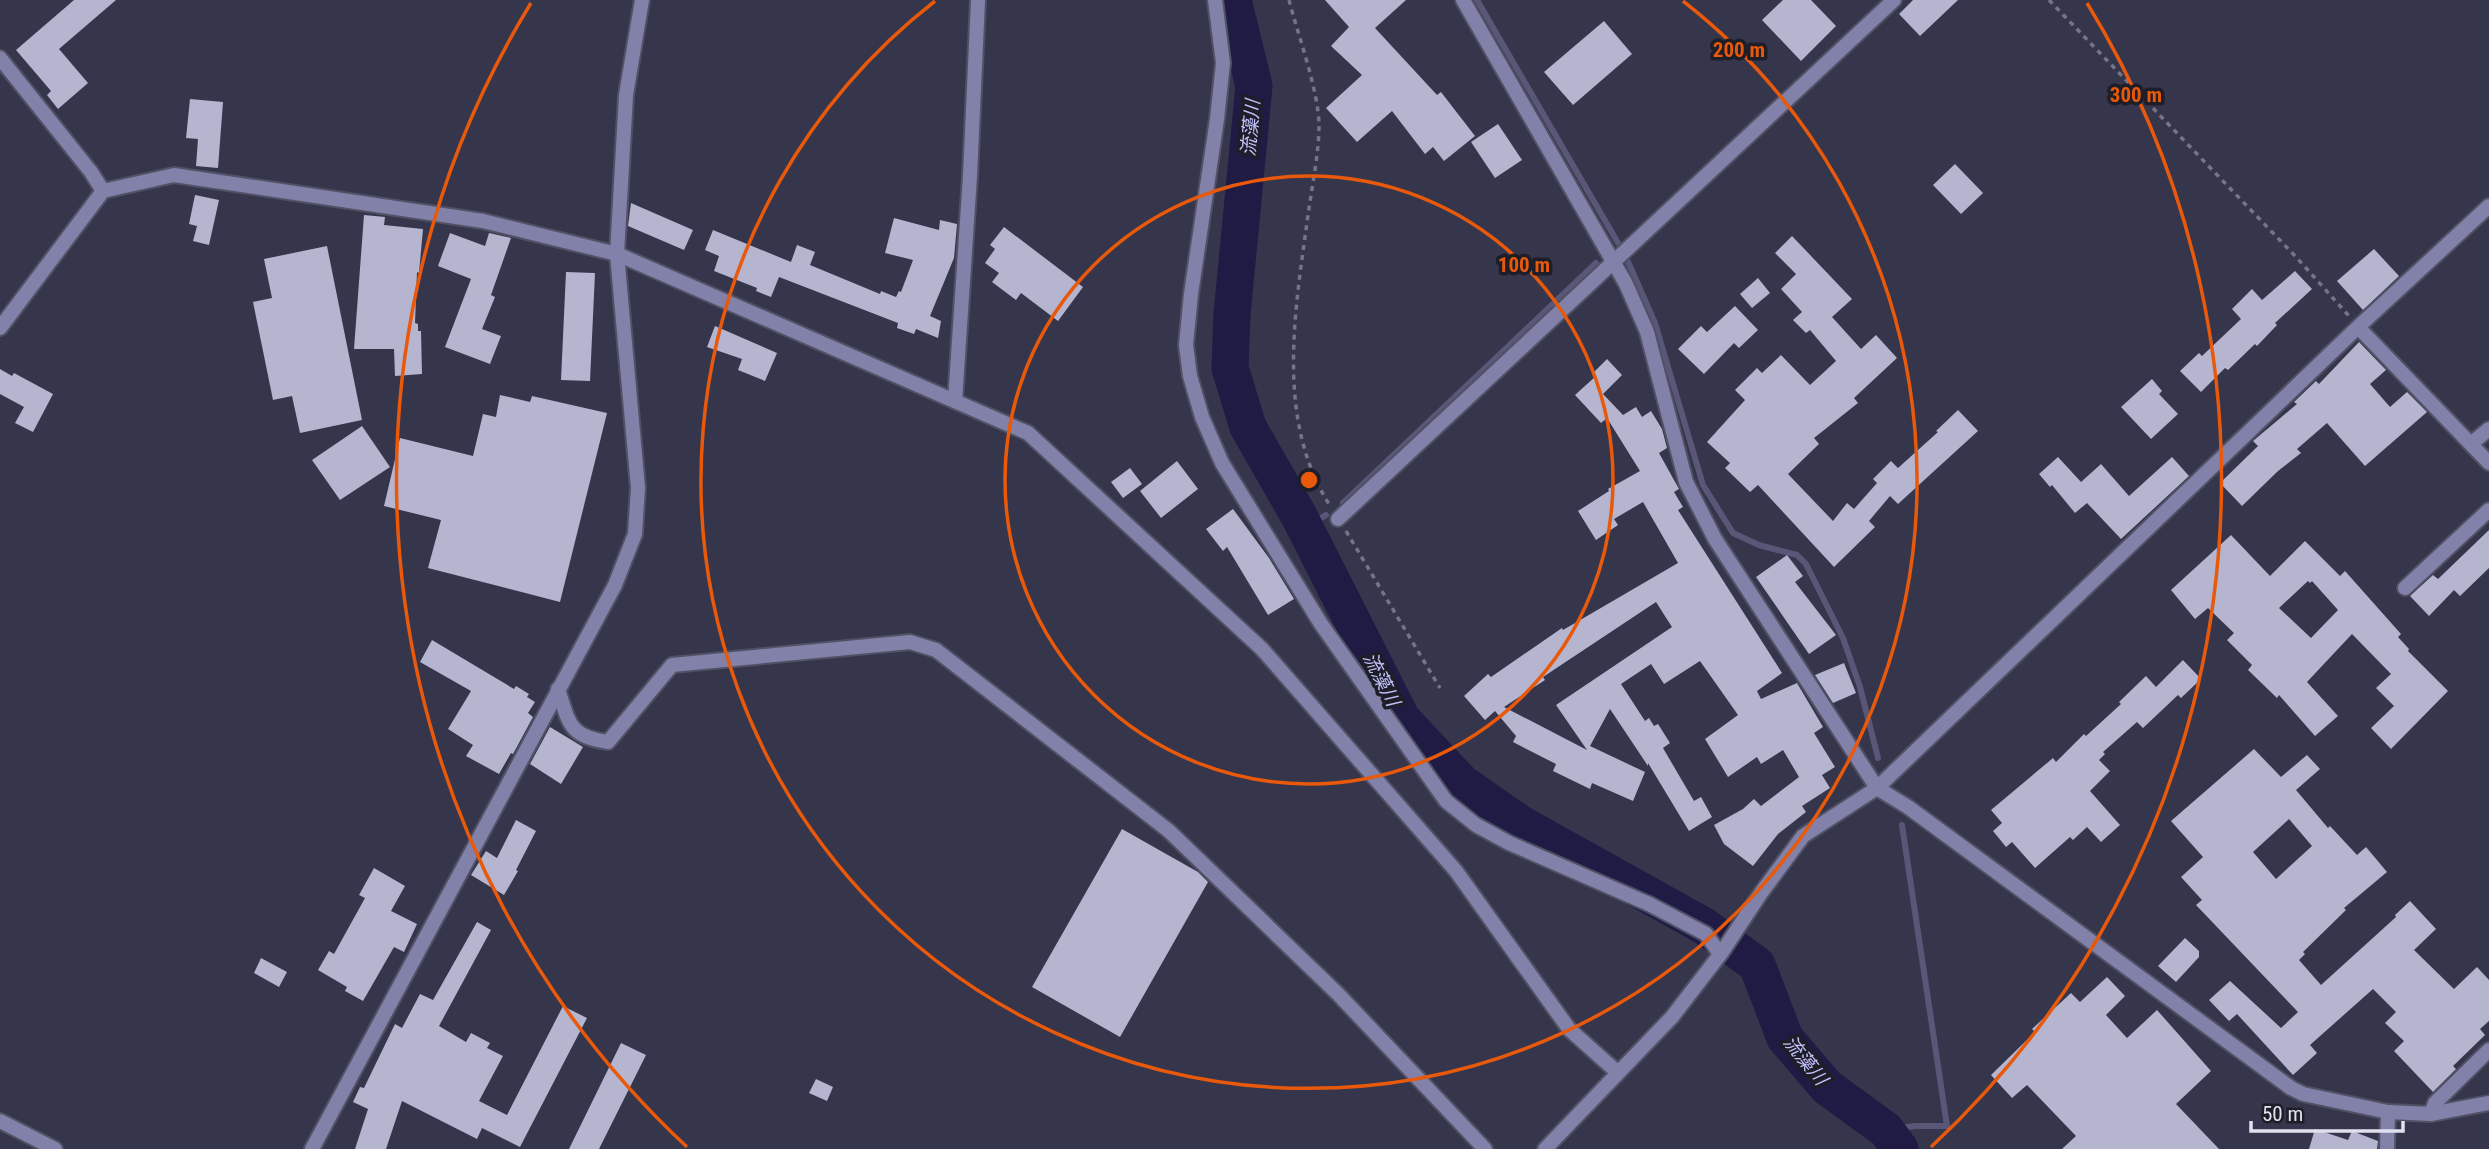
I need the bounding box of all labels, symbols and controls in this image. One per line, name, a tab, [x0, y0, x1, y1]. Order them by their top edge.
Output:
text: 200 m	[1713, 38, 1765, 62]
text: 300 m	[2110, 83, 2162, 107]
water label: 流藻川	[1237, 97, 1265, 157]
text: 100 m	[1498, 253, 1550, 277]
centre of rings	[1297, 468, 1321, 492]
water label: 流藻川	[1358, 649, 1406, 712]
water label: 流藻川	[1779, 1031, 1834, 1091]
scale bar	[2251, 1090, 2403, 1134]
text: 50 m	[2262, 1102, 2303, 1126]

